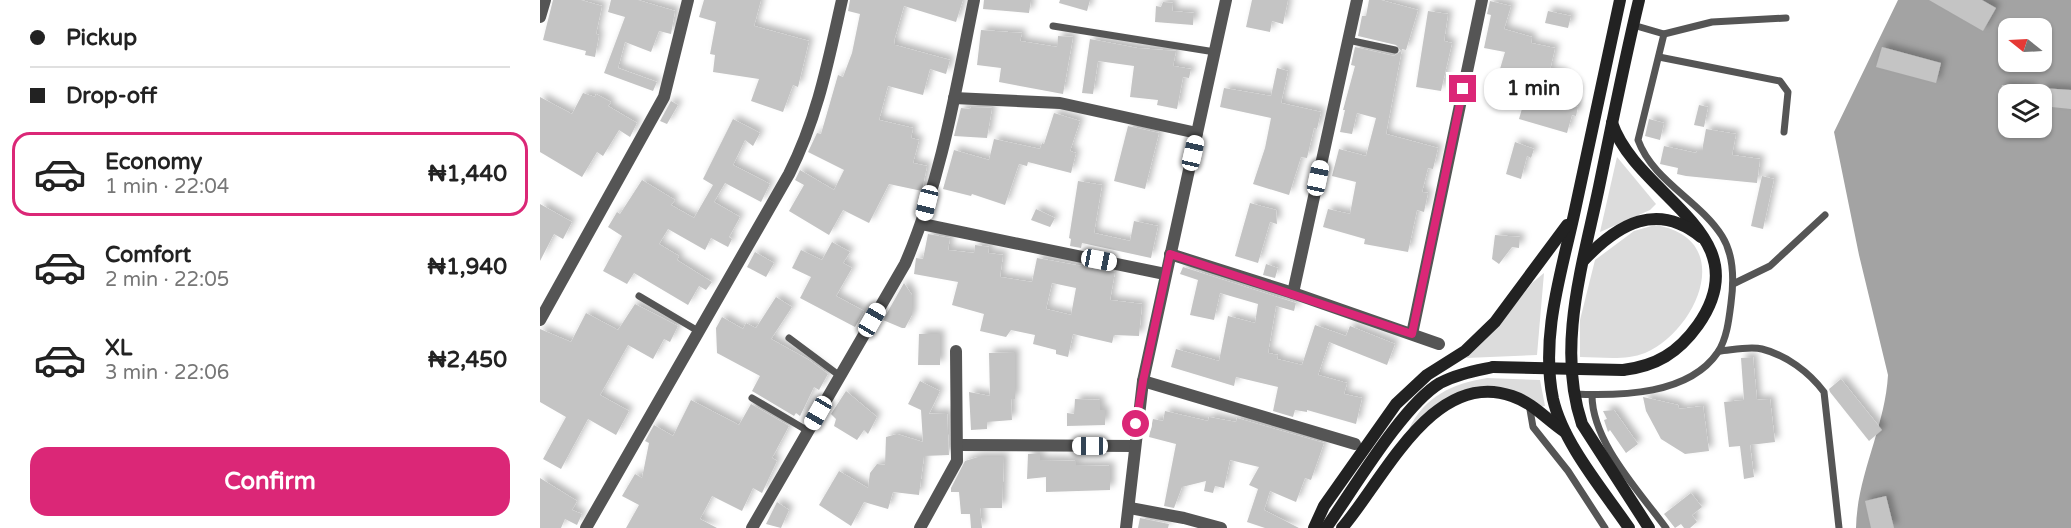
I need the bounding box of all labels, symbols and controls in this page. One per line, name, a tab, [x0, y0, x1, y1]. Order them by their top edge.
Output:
north arrow	[1998, 18, 2052, 72]
map controls	[1998, 18, 2052, 138]
text: Pickup	[66, 25, 137, 51]
callout: 1 min	[1484, 68, 1583, 110]
route end	[1449, 75, 1476, 102]
text: 1 min	[1507, 77, 1560, 101]
text: Drop-off	[66, 83, 157, 109]
button: layers	[1998, 84, 2052, 138]
car	[1180, 133, 1206, 173]
icon: car	[33, 147, 87, 201]
text: Economy	[105, 149, 202, 175]
car	[1305, 159, 1331, 197]
text: ₦1,440	[428, 161, 507, 187]
text: 1 min · 22:04	[105, 175, 229, 199]
car	[914, 183, 940, 223]
icon: car	[33, 240, 87, 294]
text: Comfort	[105, 242, 191, 268]
car	[1080, 248, 1118, 272]
text: ₦1,940	[428, 254, 507, 280]
text: 2 min · 22:05	[105, 268, 229, 292]
car	[855, 300, 889, 340]
icon: car	[33, 333, 87, 387]
text: XL	[105, 335, 132, 361]
text: ₦2,450	[428, 347, 507, 373]
text: 3 min · 22:06	[105, 361, 229, 385]
car	[801, 393, 835, 433]
route start	[1122, 410, 1149, 437]
car	[1072, 437, 1108, 455]
button: Confirm	[30, 447, 510, 516]

